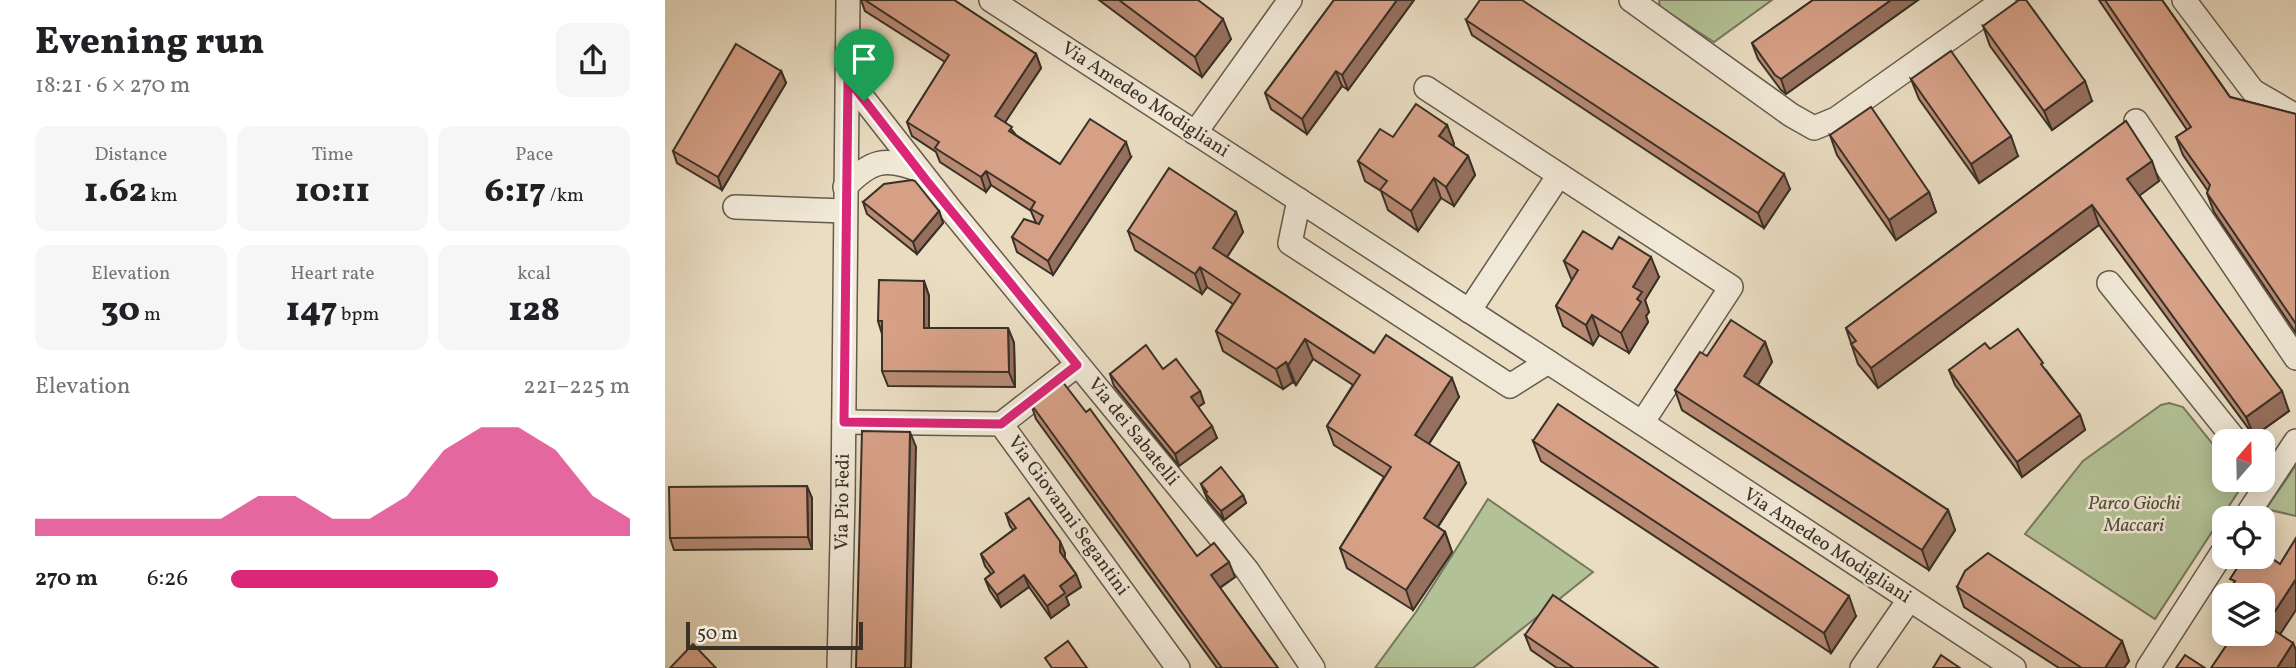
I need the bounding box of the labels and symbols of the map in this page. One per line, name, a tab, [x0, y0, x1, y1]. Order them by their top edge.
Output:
pin	[834, 29, 894, 101]
street label: Via Amedeo Modigliani	[1056, 36, 1234, 164]
street label: Via dei Sabatelli	[1081, 372, 1185, 492]
north arrow	[2212, 429, 2275, 492]
street label: Via Giovanni Segantini	[1001, 431, 1135, 601]
street label: Via Pio Fedi	[829, 453, 857, 551]
street label: Via Amedeo Modigliani	[1738, 482, 1916, 610]
park label: Parco Giochi Maccari	[2088, 491, 2181, 539]
scale bar	[686, 619, 863, 651]

